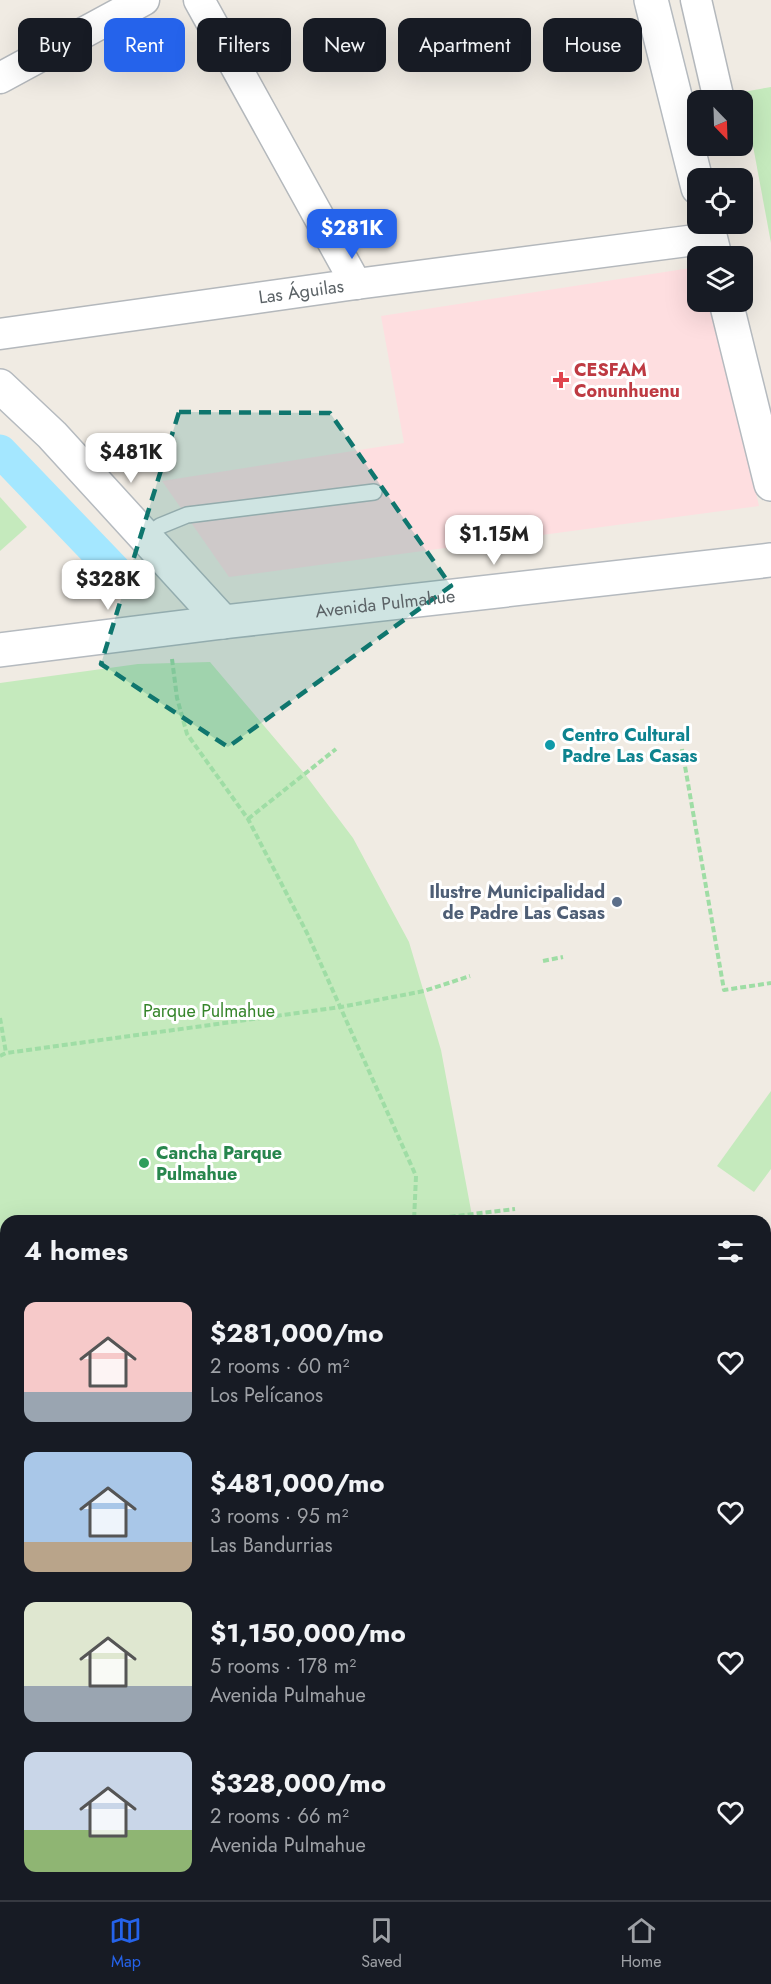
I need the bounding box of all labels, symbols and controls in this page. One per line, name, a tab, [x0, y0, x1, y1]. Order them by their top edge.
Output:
chip: Buy	[18, 18, 92, 72]
chip: Rent	[104, 18, 185, 72]
chip: Filters	[197, 18, 291, 72]
chip: New	[303, 18, 386, 72]
chip: Apartment	[398, 18, 531, 72]
chip: House	[543, 18, 642, 72]
north arrow	[687, 90, 753, 156]
map controls	[687, 90, 753, 312]
button: locate	[687, 168, 753, 234]
pin: $281K	[310, 209, 394, 260]
text: $281K	[321, 214, 383, 243]
button: layers	[687, 246, 753, 312]
street label: Las Águilas	[257, 273, 345, 311]
place label: CESFAM Conunhuenu	[574, 357, 680, 404]
marker: CESFAM Conunhuenu	[552, 371, 570, 389]
pin: $481K	[89, 433, 173, 484]
text: $481K	[99, 438, 163, 467]
pin: $1.15M	[445, 515, 543, 566]
text: $1.15M	[459, 520, 529, 549]
pin: $328K	[66, 560, 150, 611]
text: $328K	[76, 565, 140, 594]
street label: Avenida Pulmahue	[314, 583, 456, 624]
place label: Centro Cultural Padre Las Casas	[562, 722, 698, 769]
marker: Centro Cultural Padre Las Casas	[543, 738, 557, 752]
place label: Ilustre Municipalidad de Padre Las Casas	[429, 879, 605, 926]
marker: Ilustre Municipalidad de Padre Las Casas	[610, 895, 624, 909]
park label: Parque Pulmahue	[143, 998, 275, 1024]
place label: Cancha Parque Pulmahue	[156, 1140, 282, 1187]
marker: Cancha Parque Pulmahue	[137, 1156, 151, 1170]
text: 4 homes	[24, 1232, 128, 1270]
icon: filters	[714, 1235, 747, 1268]
text: $281,000/mo	[210, 1314, 383, 1352]
icon: home	[72, 1326, 144, 1398]
icon: heart	[714, 1346, 747, 1379]
text: 2 rooms · 60 m²	[210, 1352, 349, 1381]
text: Los Pelícanos	[210, 1381, 323, 1410]
text: $481,000/mo	[210, 1464, 385, 1502]
icon: home	[72, 1476, 144, 1548]
icon: heart	[714, 1496, 747, 1529]
text: 3 rooms · 95 m²	[210, 1502, 348, 1531]
text: Las Bandurrias	[210, 1531, 332, 1560]
text: $1,150,000/mo	[210, 1614, 406, 1652]
icon: home	[72, 1626, 144, 1698]
icon: heart	[714, 1646, 747, 1679]
text: 5 rooms · 178 m²	[210, 1652, 356, 1681]
text: Avenida Pulmahue	[210, 1681, 366, 1710]
text: $328,000/mo	[210, 1764, 386, 1802]
icon: home	[72, 1776, 144, 1848]
icon: heart	[714, 1796, 747, 1829]
text: 2 rooms · 66 m²	[210, 1802, 349, 1831]
text: Avenida Pulmahue	[210, 1831, 366, 1860]
tab: Map	[109, 1914, 142, 1973]
tab: Saved	[361, 1914, 402, 1973]
tab: Home	[621, 1914, 662, 1973]

